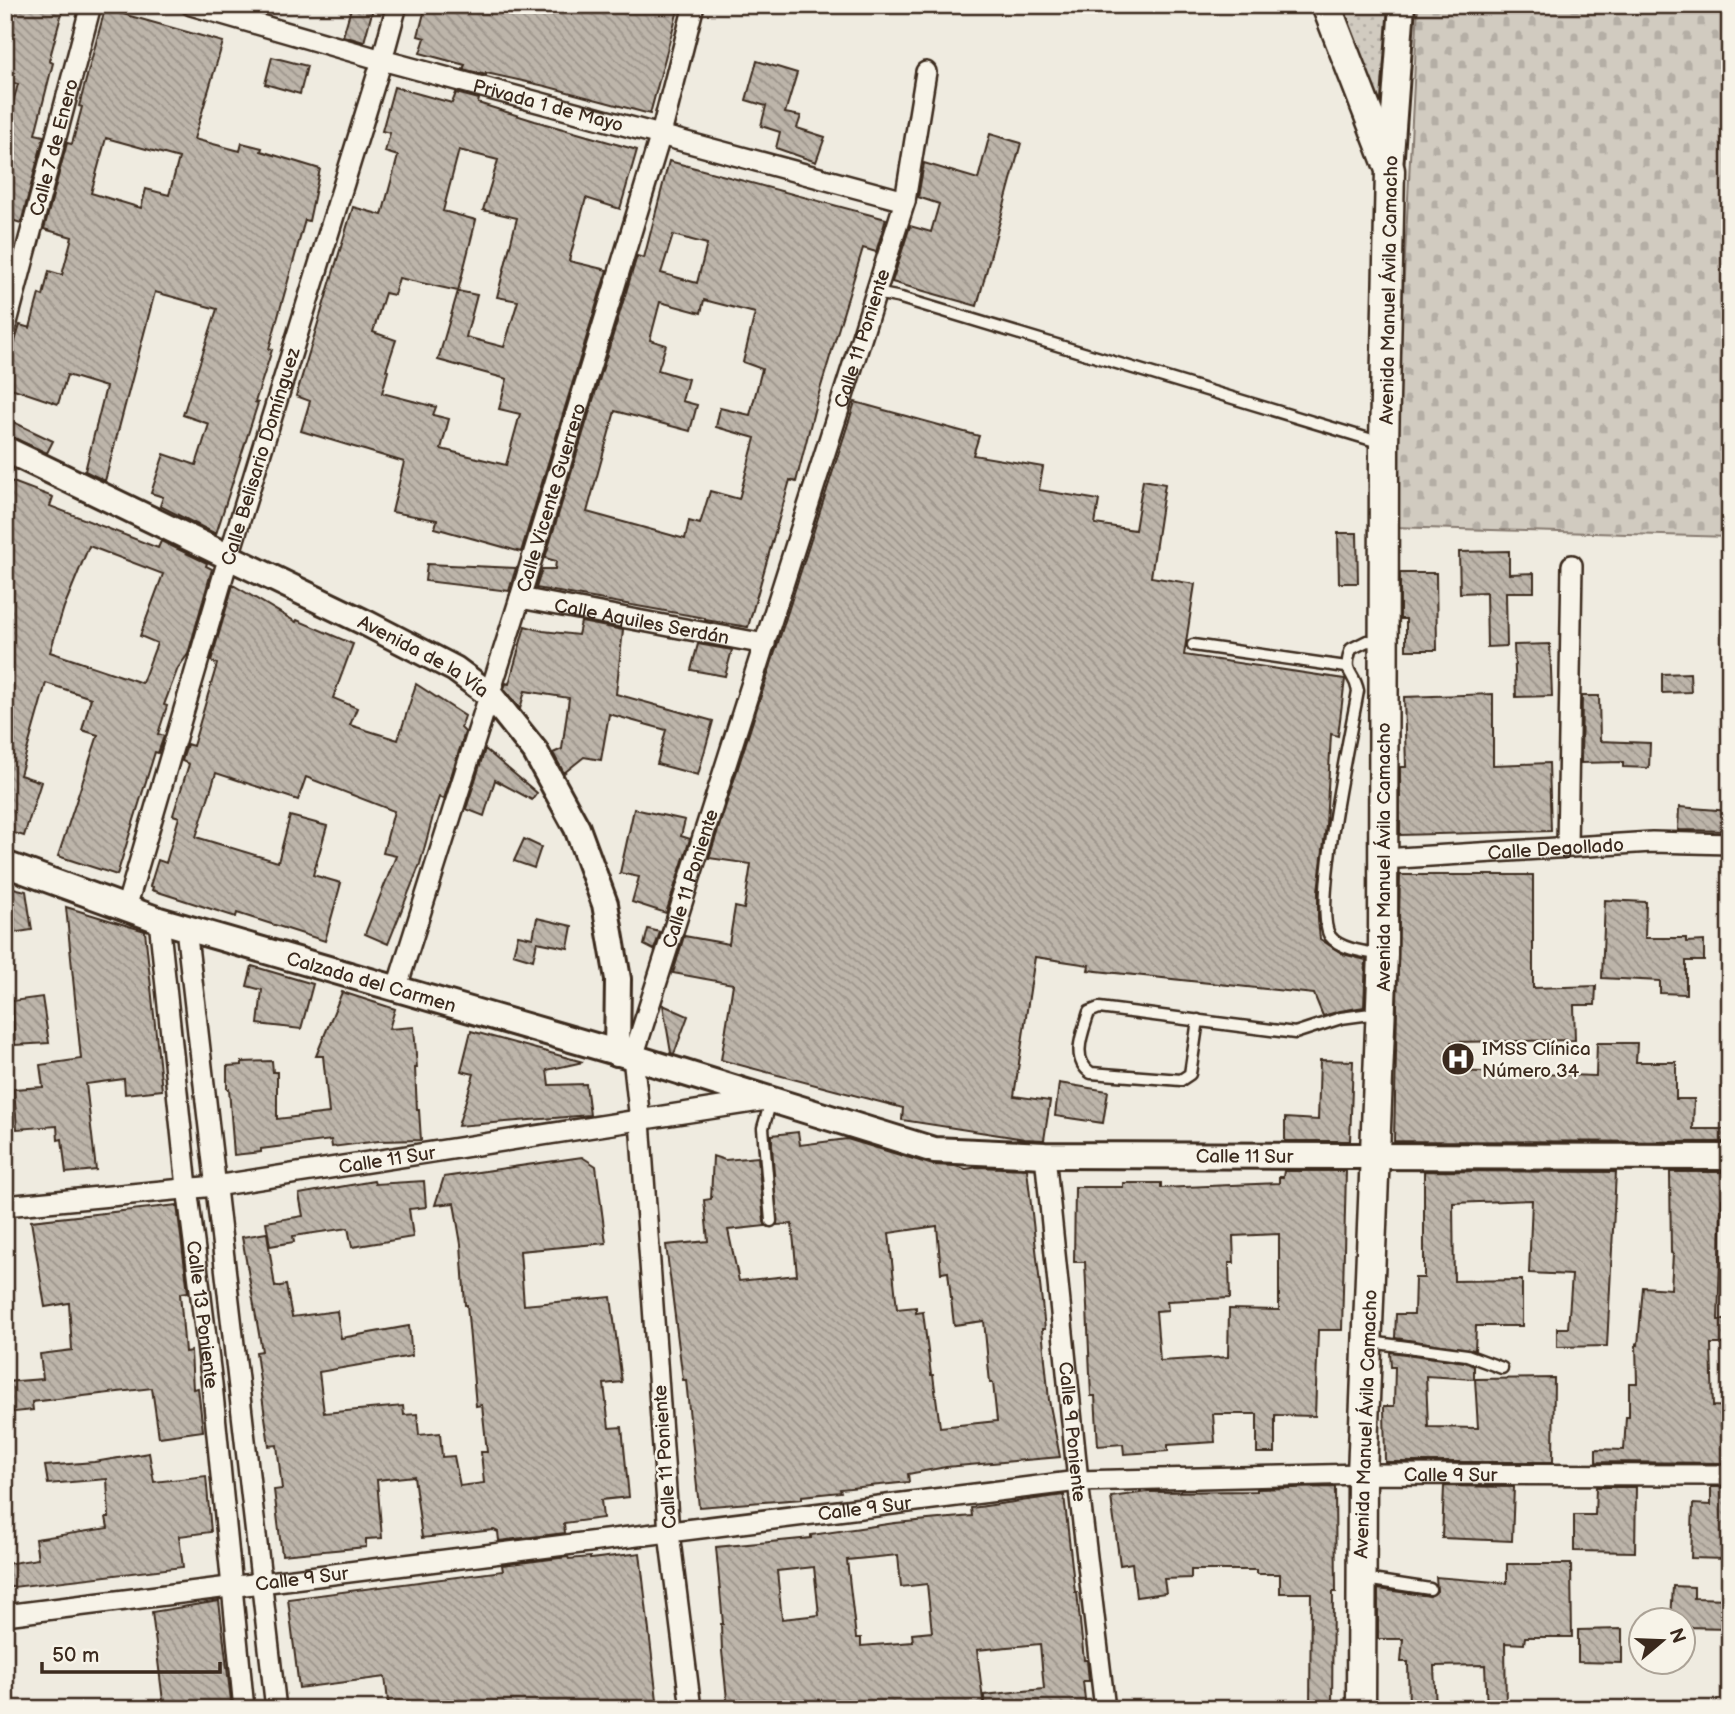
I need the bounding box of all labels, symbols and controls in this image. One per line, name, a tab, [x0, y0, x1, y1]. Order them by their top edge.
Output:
street label: Privada 1 de Mayo	[470, 75, 626, 138]
street label: Calle 7 de Enero	[26, 77, 84, 219]
street label: Avenida Manuel Ávila Camacho	[1375, 155, 1403, 425]
street label: Calle 11 Poniente	[830, 266, 896, 411]
street label: Calle Belisario Domínguez	[217, 344, 306, 568]
street label: Calle Vicente Guerrero	[512, 401, 592, 595]
street label: Calle Aquiles Serdán	[552, 595, 731, 650]
street label: Avenida de la Vía	[354, 611, 493, 703]
street label: Avenida Manuel Ávila Camacho	[1372, 722, 1396, 992]
street label: Calle 11 Poniente	[658, 807, 724, 951]
street label: Calle Degollado	[1487, 834, 1625, 865]
street label: Calzada del Carmen	[284, 947, 458, 1018]
place label: IMSS Clínica Número 34	[1482, 1038, 1591, 1083]
hospital icon: IMSS Clínica Número 34	[1439, 1040, 1477, 1078]
street label: Calle 11 Sur	[337, 1142, 438, 1180]
street label: Calle 11 Sur	[1196, 1145, 1294, 1169]
street label: Calle 13 Poniente	[181, 1239, 222, 1390]
street label: Avenida Manuel Ávila Camacho	[1349, 1289, 1383, 1559]
street label: Calle 9 Poniente	[1053, 1360, 1090, 1503]
street label: Calle 11 Poniente	[649, 1384, 682, 1530]
street label: Calle 9 Sur	[1404, 1464, 1499, 1487]
street label: Calle 9 Sur	[817, 1492, 914, 1526]
street label: Calle 9 Sur	[254, 1562, 351, 1597]
north arrow	[1626, 1606, 1696, 1676]
text: N	[1663, 1625, 1690, 1646]
scale bar	[42, 1630, 220, 1674]
text: 50 m	[52, 1643, 99, 1668]

